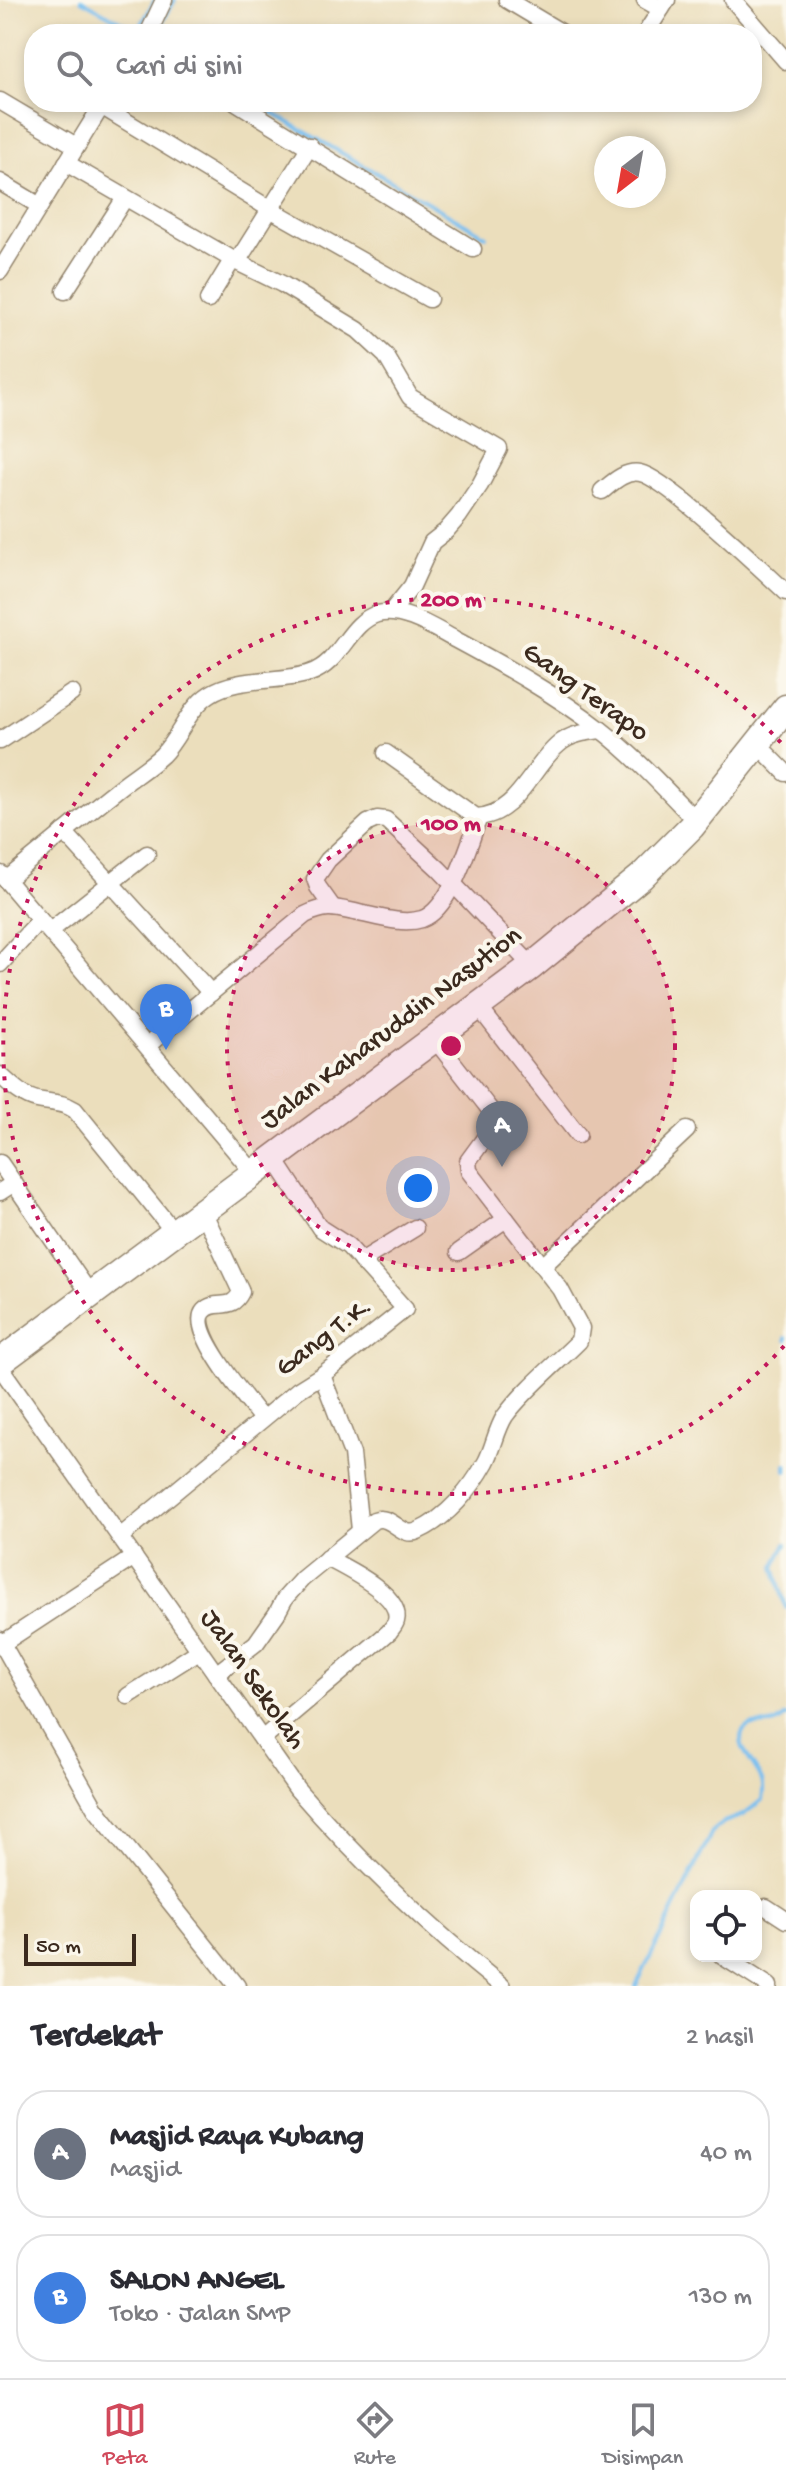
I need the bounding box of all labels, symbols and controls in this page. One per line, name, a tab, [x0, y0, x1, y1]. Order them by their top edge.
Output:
search box	[24, 24, 762, 112]
icon: search	[52, 46, 96, 90]
text: Cari di sini	[116, 51, 243, 86]
north arrow	[594, 136, 666, 208]
text: 200 m	[420, 587, 482, 616]
street label: Gang Terapo	[515, 636, 655, 750]
text: 100 m	[420, 811, 481, 840]
street label: Jalan Kaharuddin Nasution	[255, 920, 529, 1138]
pin: B	[140, 984, 192, 1050]
centre of rings	[437, 1032, 465, 1060]
pin: A	[476, 1101, 528, 1167]
your location	[398, 1168, 438, 1208]
street label: Gang T.K.	[270, 1291, 380, 1385]
street label: Jalan Sekolah	[192, 1604, 312, 1756]
map controls	[690, 1890, 762, 1962]
button: locate	[690, 1890, 762, 1962]
scale bar	[24, 1930, 136, 1966]
text: 50 m	[36, 1935, 81, 1961]
text: Terdekat	[32, 2018, 160, 2058]
text: 2 hasil	[686, 2023, 754, 2054]
text: Masjid Raya Kubang	[110, 2121, 364, 2156]
text: A	[52, 2139, 68, 2170]
text: 40 m	[700, 2139, 752, 2170]
text: Masjid	[110, 2156, 180, 2187]
text: SALON ANGEL	[110, 2265, 283, 2300]
text: B	[53, 2283, 67, 2314]
text: 130 m	[689, 2283, 752, 2314]
text: Toko · Jalan SMP	[110, 2300, 290, 2331]
tab: Peta	[103, 2398, 147, 2472]
tab: Rute	[353, 2398, 397, 2472]
tab: Disimpan	[602, 2398, 683, 2472]

